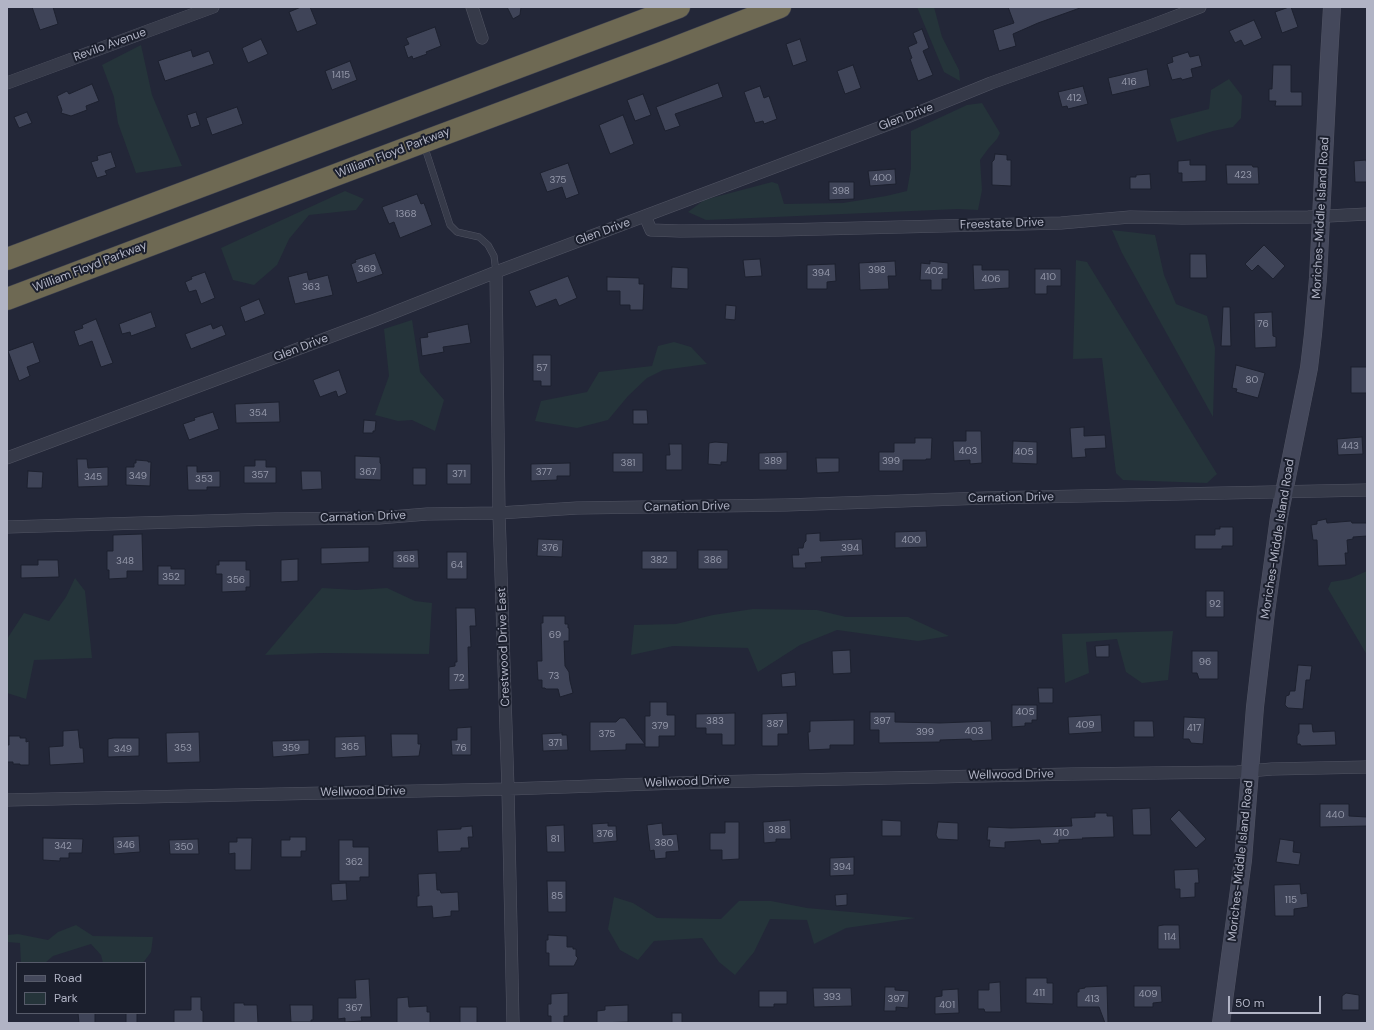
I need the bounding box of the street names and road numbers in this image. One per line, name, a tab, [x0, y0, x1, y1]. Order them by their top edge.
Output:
street label: Revilo Avenue	[72, 25, 148, 65]
street label: Glen Drive	[877, 100, 935, 134]
street label: William Floyd Parkway	[334, 125, 452, 181]
street label: Moriches-Middle Island Road	[1310, 137, 1332, 299]
street label: Glen Drive	[574, 215, 632, 249]
street label: Freestate Drive	[960, 215, 1044, 233]
street label: William Floyd Parkway	[31, 239, 149, 295]
street label: Glen Drive	[272, 331, 330, 365]
street label: Moriches-Middle Island Road	[1258, 458, 1298, 620]
street label: Carnation Drive	[968, 490, 1054, 506]
street label: Carnation Drive	[644, 499, 730, 515]
street label: Carnation Drive	[320, 508, 406, 526]
street label: Crestwood Drive East	[495, 587, 513, 707]
street label: Wellwood Drive	[968, 767, 1054, 783]
street label: Wellwood Drive	[644, 773, 730, 791]
street label: Moriches-Middle Island Road	[1225, 780, 1257, 942]
street label: Wellwood Drive	[320, 784, 406, 800]

